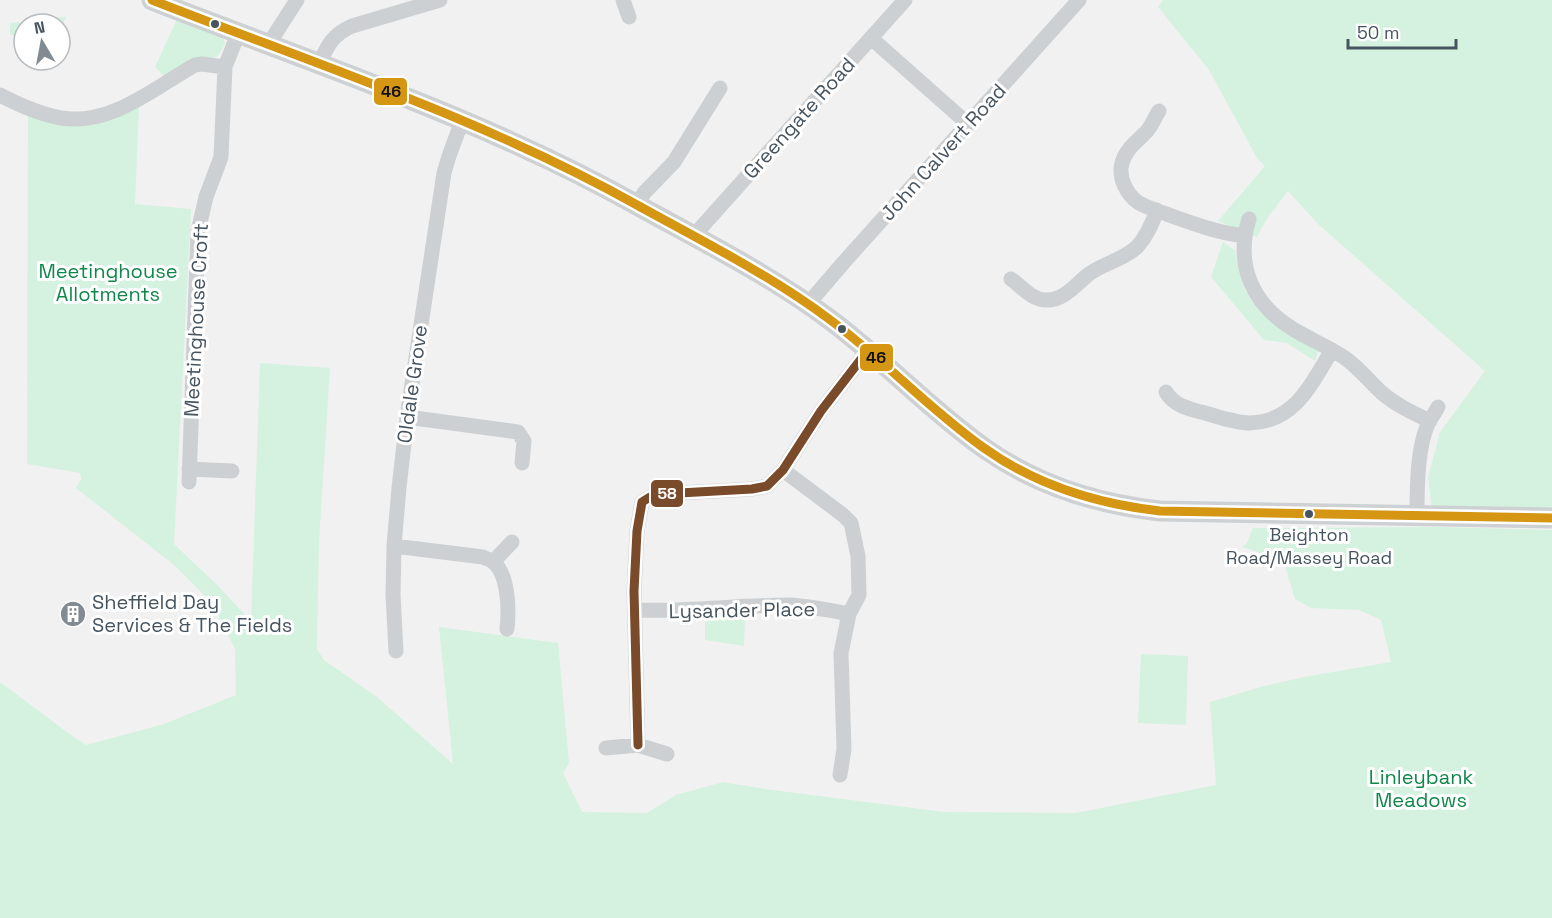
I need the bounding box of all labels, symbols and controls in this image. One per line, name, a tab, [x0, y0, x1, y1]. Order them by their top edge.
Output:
north arrow	[12, 12, 72, 72]
scale bar	[1348, 12, 1456, 50]
text: N	[32, 16, 47, 39]
unlabelled marker	[209, 18, 221, 30]
text: 50 m	[1357, 21, 1399, 44]
street label: Greengate Road	[738, 52, 860, 184]
line badge: 46	[373, 77, 408, 106]
street label: John Calvert Road	[875, 78, 1011, 226]
text: 46	[381, 81, 401, 102]
street label: Meetinghouse Croft	[178, 223, 214, 417]
park label: Meetinghouse Allotments	[38, 258, 178, 307]
street label: Oldale Grove	[391, 323, 433, 445]
unlabelled marker	[836, 323, 848, 335]
line badge: 46	[859, 343, 894, 372]
text: 46	[866, 347, 886, 368]
line badge: 58	[650, 479, 684, 508]
text: 58	[657, 483, 677, 504]
marker: Beighton Road/Massey Road	[1303, 508, 1315, 520]
place label: Beighton Road/Massey Road	[1226, 523, 1392, 569]
place label: Sheffield Day Services & The Fields	[92, 589, 292, 638]
street label: Lysander Place	[668, 596, 816, 624]
building icon: Sheffield Day Services & The Fields	[58, 599, 88, 629]
park label: Linleybank Meadows	[1369, 764, 1473, 813]

